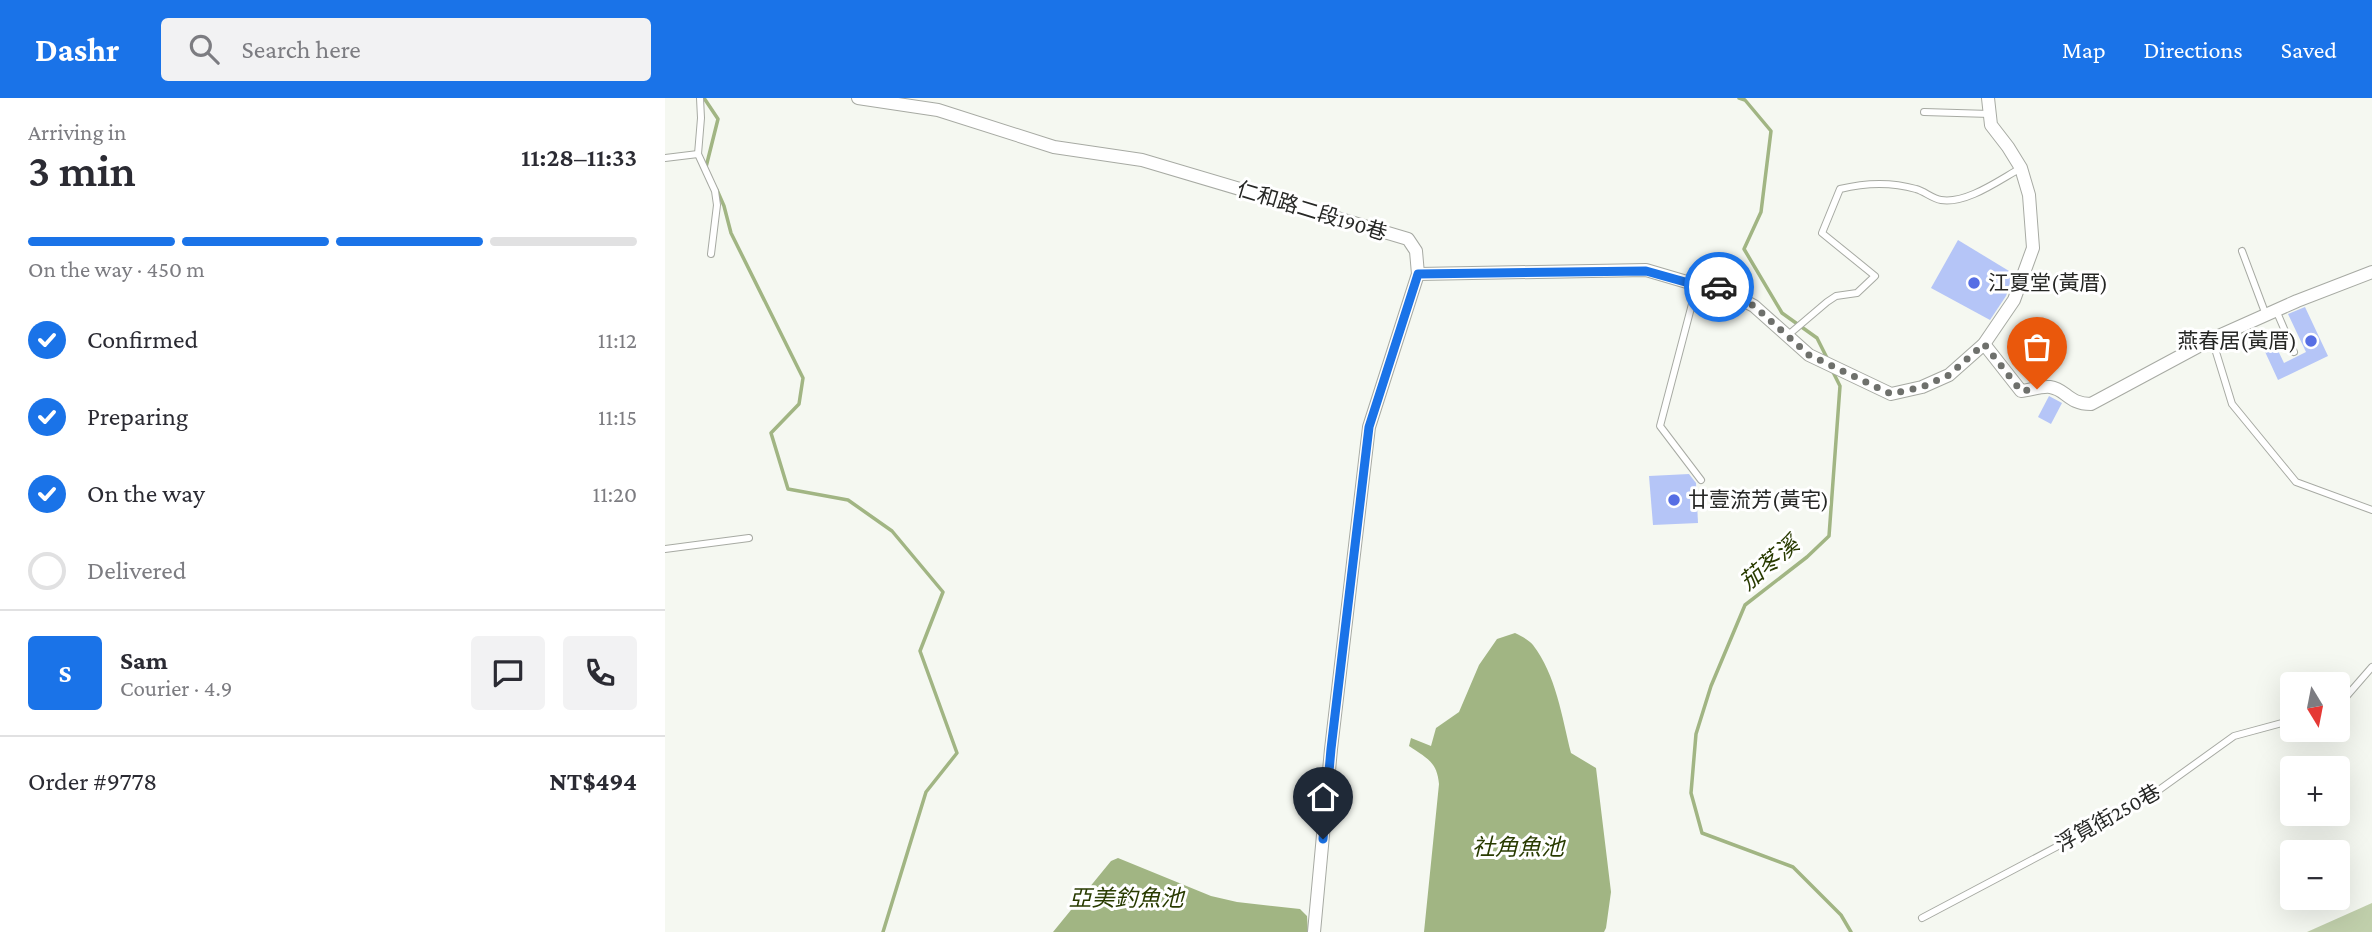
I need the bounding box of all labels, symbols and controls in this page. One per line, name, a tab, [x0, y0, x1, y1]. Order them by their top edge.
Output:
search box	[161, 18, 651, 81]
icon: search	[185, 30, 223, 68]
text: Dashr	[35, 31, 119, 68]
text: Search here	[241, 35, 361, 64]
text: Map	[2062, 36, 2106, 63]
text: Directions	[2144, 36, 2243, 63]
text: Saved	[2281, 36, 2337, 63]
text: Arriving in	[28, 119, 126, 145]
text: 11:28–11:33	[521, 143, 637, 172]
text: 3 min	[28, 145, 136, 196]
street label: 仁和路二段190巷	[1234, 177, 1390, 245]
courier	[1684, 252, 1754, 322]
text: On the way · 450 m	[28, 256, 205, 282]
icon: car	[1700, 268, 1738, 306]
place label: 江夏堂(黃厝)	[1988, 271, 2108, 295]
marker: 江夏堂(黃厝)	[1966, 275, 1982, 291]
pin	[2007, 317, 2067, 389]
icon: check	[28, 321, 66, 359]
text: Confirmed	[87, 325, 198, 354]
text: 11:12	[598, 327, 637, 353]
icon: bag	[2018, 328, 2056, 366]
place label: 燕春居(黃厝)	[2177, 329, 2297, 353]
marker: 燕春居(黃厝)	[2303, 333, 2319, 349]
icon: check	[28, 398, 66, 436]
text: Preparing	[87, 402, 188, 431]
text: 11:15	[598, 404, 637, 430]
icon: check	[28, 475, 66, 513]
text: On the way	[87, 479, 205, 508]
text: 11:20	[593, 481, 637, 507]
place label: 廿壹流芳(黃宅)	[1688, 488, 1829, 512]
marker: 廿壹流芳(黃宅)	[1666, 492, 1682, 508]
water label: 茄苳溪	[1734, 529, 1806, 595]
text: Delivered	[87, 556, 186, 585]
button: chat	[471, 636, 545, 710]
button: phone	[563, 636, 637, 710]
text: Sam	[120, 646, 168, 675]
text: S	[59, 659, 72, 688]
north arrow	[2280, 672, 2350, 742]
map controls	[2280, 672, 2350, 910]
text: Courier · 4.9	[120, 675, 232, 701]
button: +	[2280, 756, 2350, 826]
text: Order #9778	[28, 767, 157, 796]
text: NT$494	[549, 767, 637, 796]
pin	[1293, 767, 1353, 839]
icon: home	[1304, 778, 1342, 816]
street label: 浮筧街250巷	[2052, 779, 2164, 857]
water label: 社角魚池	[1472, 834, 1566, 860]
button: −	[2280, 840, 2350, 910]
water label: 亞美釣魚池	[1069, 885, 1186, 911]

